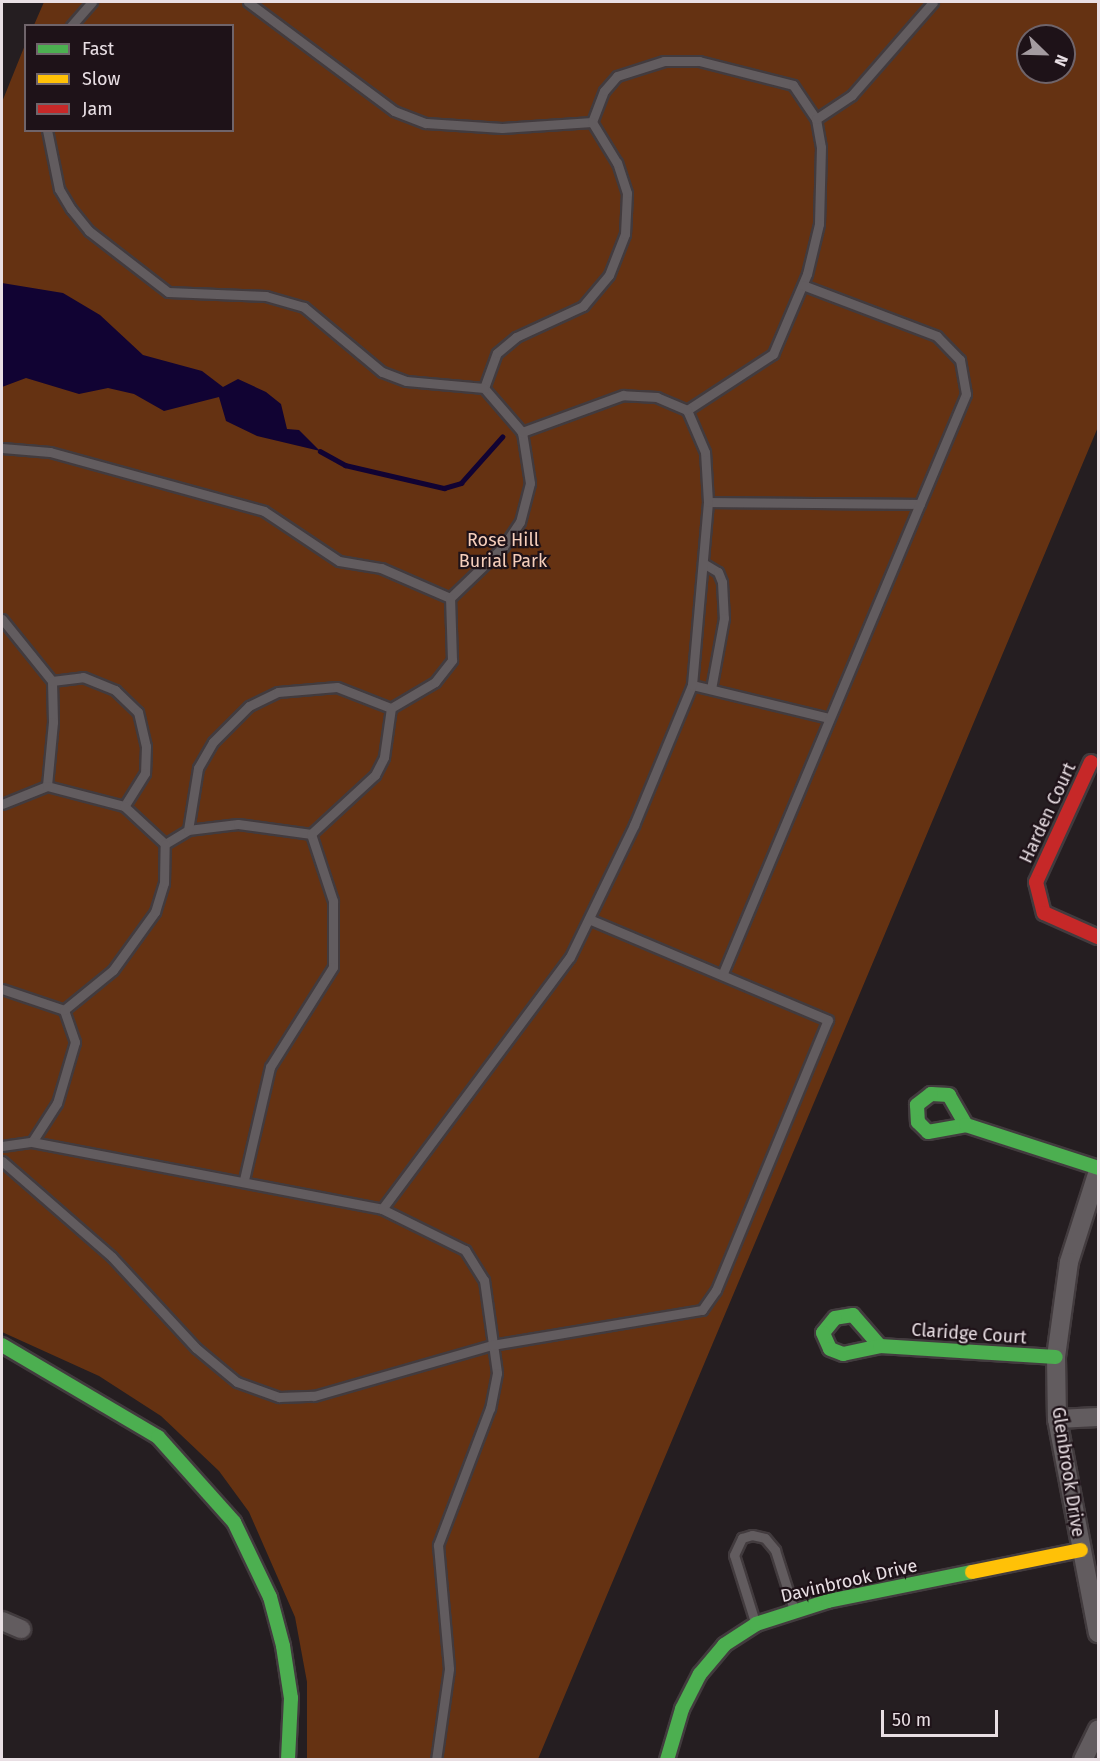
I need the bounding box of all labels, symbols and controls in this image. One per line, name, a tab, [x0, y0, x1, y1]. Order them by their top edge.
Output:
legend	[24, 24, 234, 132]
north arrow	[1016, 24, 1076, 84]
text: Fast	[82, 38, 114, 60]
text: N	[1050, 52, 1072, 69]
text: Slow	[82, 68, 120, 90]
text: Jam	[82, 98, 113, 120]
park label: Rose Hill Burial Park	[459, 530, 547, 572]
street label: Harden Court	[1015, 759, 1081, 867]
street label: Claridge Court	[911, 1319, 1027, 1349]
street label: Glenbrook Drive	[1047, 1406, 1089, 1538]
street label: Davinbrook Drive	[778, 1555, 920, 1607]
scale bar	[884, 1698, 1001, 1736]
text: 50 m	[892, 1709, 931, 1731]

